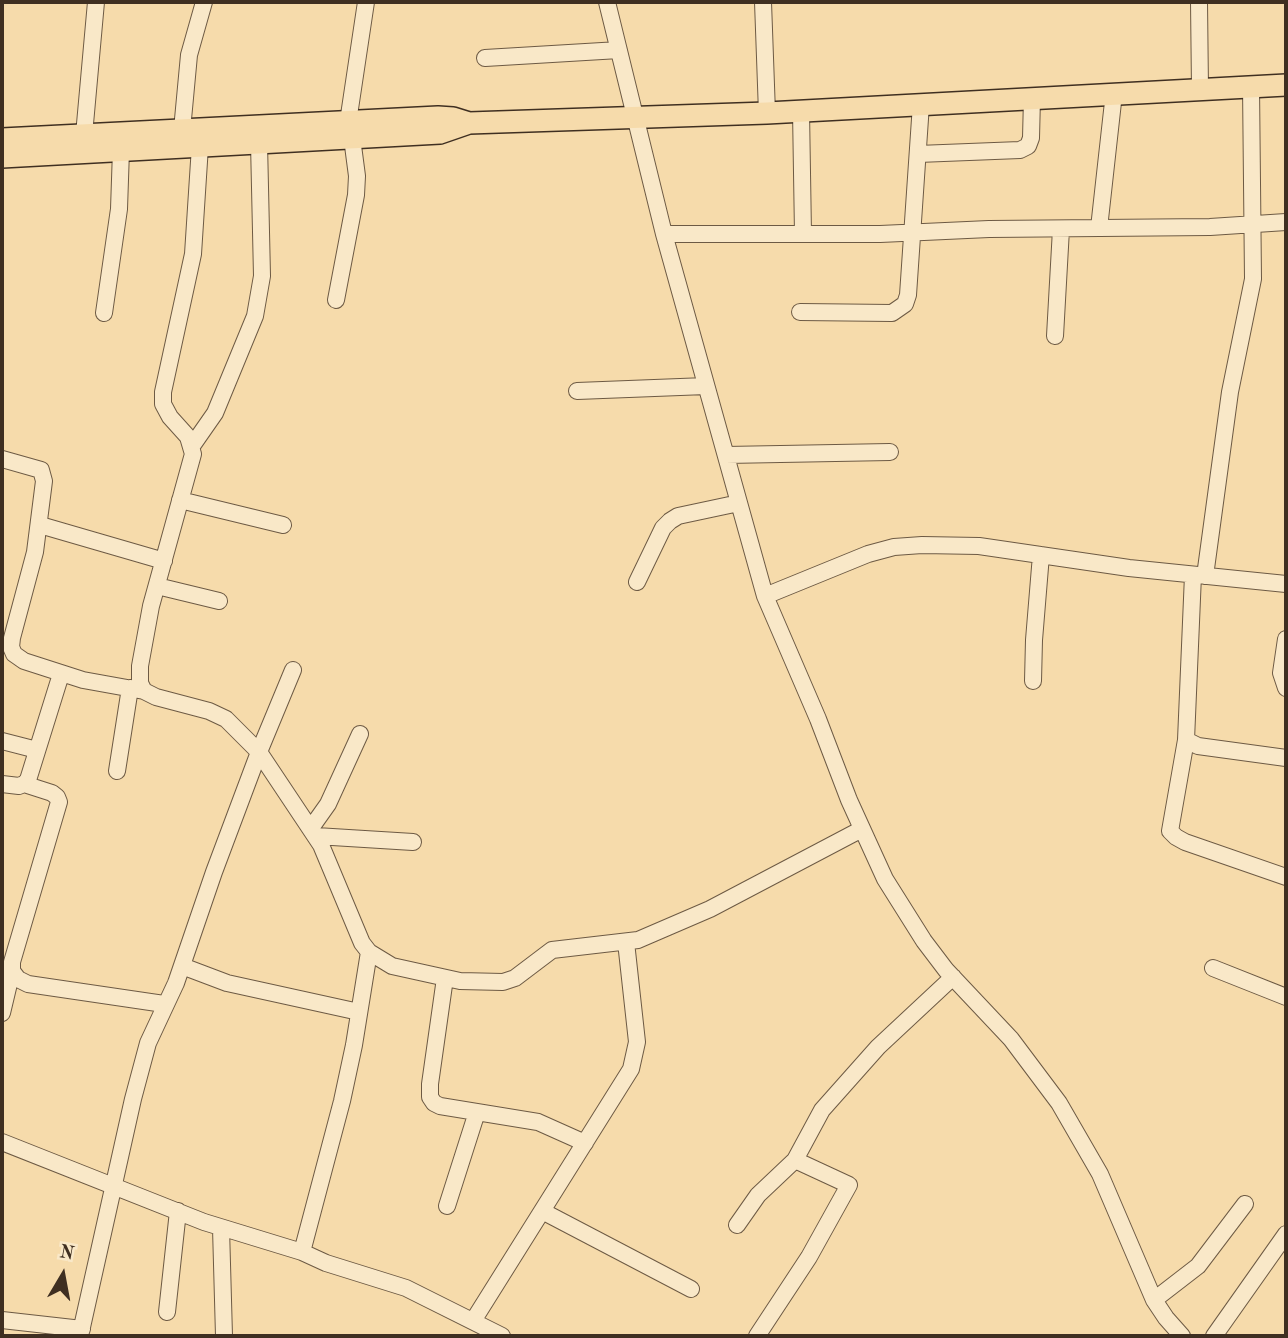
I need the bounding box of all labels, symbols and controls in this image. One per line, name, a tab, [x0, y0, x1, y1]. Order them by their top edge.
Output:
north arrow	[28, 1240, 98, 1310]
text: N	[58, 1243, 76, 1264]

